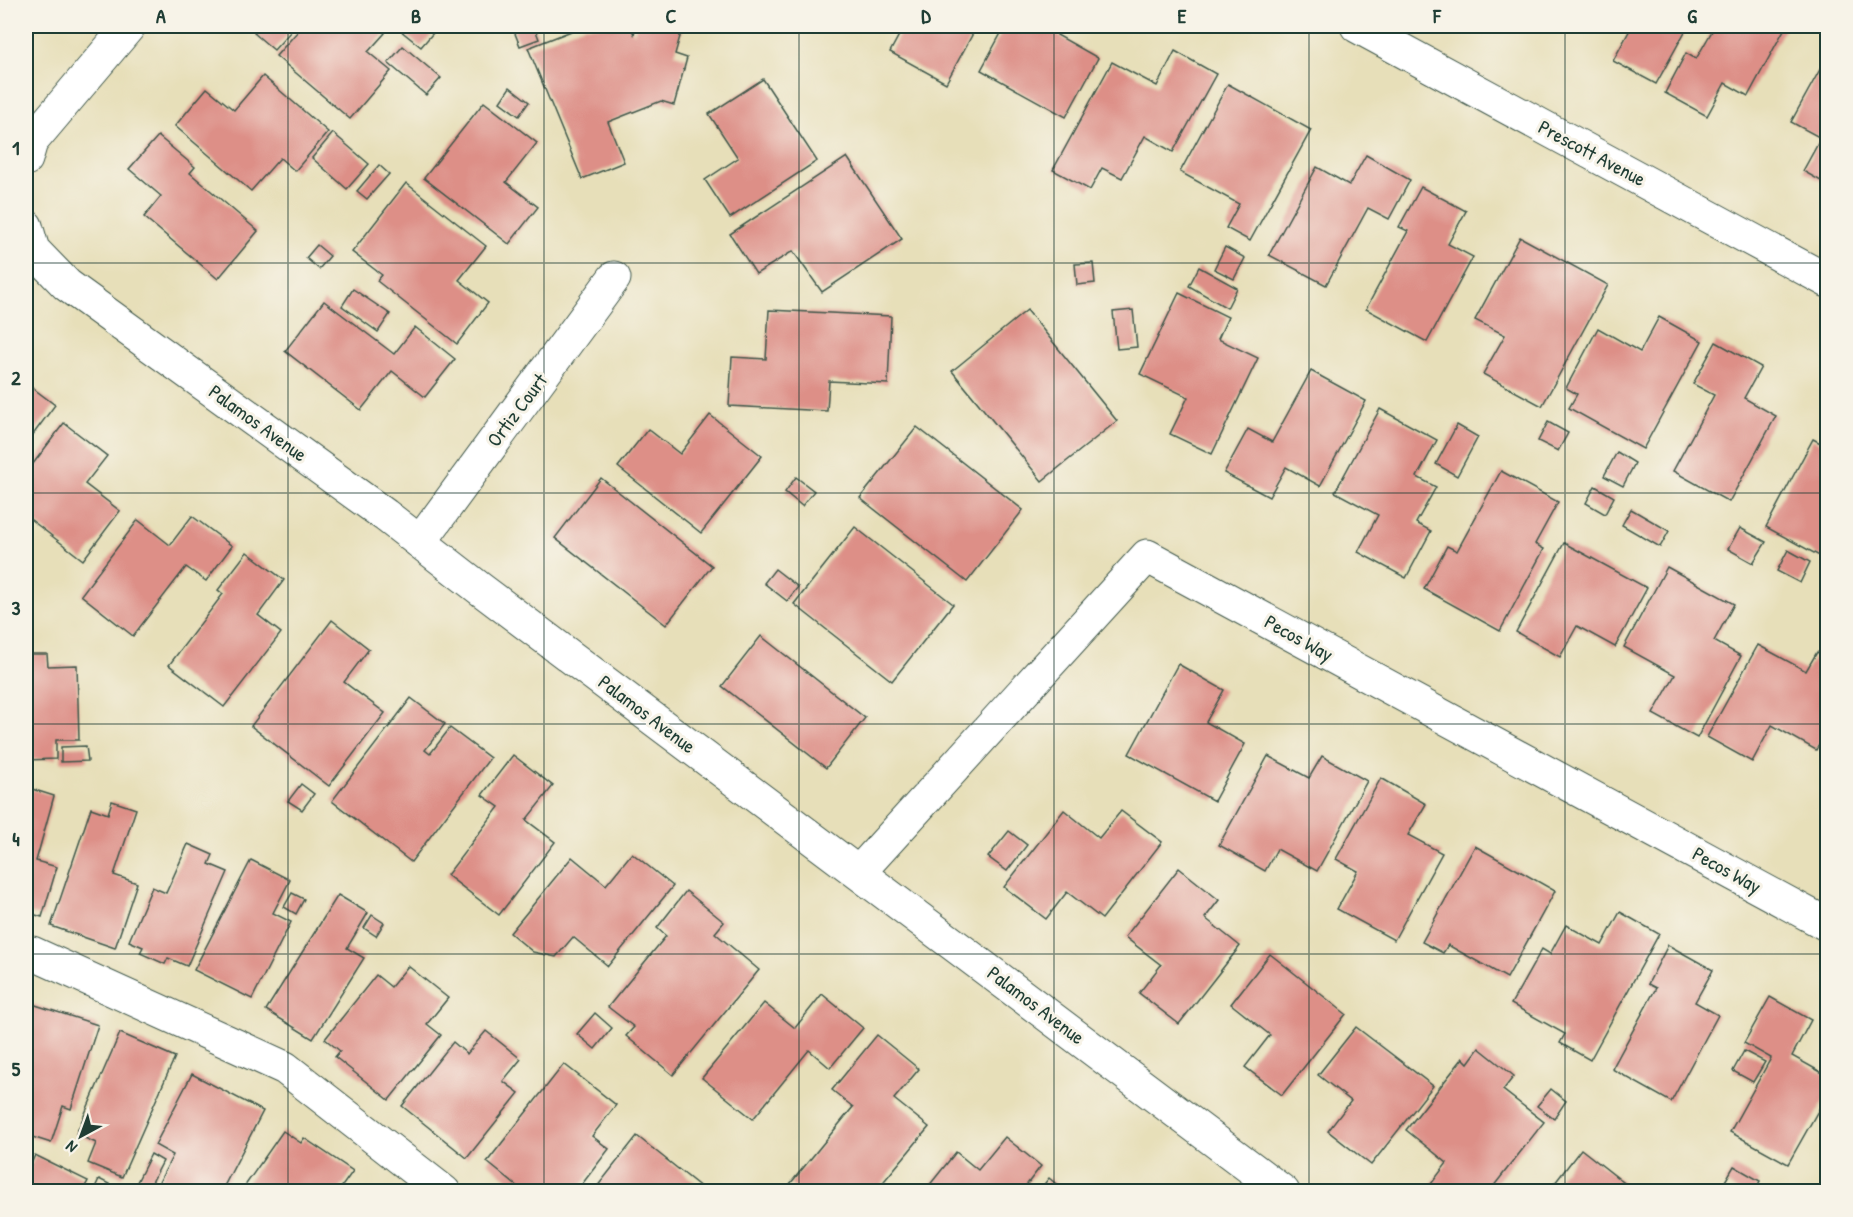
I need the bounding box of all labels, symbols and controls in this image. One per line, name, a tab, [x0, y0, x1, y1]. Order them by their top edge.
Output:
text: A	[156, 2, 166, 29]
text: B	[411, 2, 421, 29]
text: C	[666, 2, 677, 29]
text: D	[921, 2, 931, 29]
text: E	[1178, 2, 1187, 29]
text: F	[1432, 2, 1442, 29]
text: G	[1687, 2, 1697, 29]
street label: Prescott Avenue	[1534, 113, 1651, 192]
text: 1	[12, 134, 20, 161]
text: 2	[11, 364, 21, 391]
street label: Ortiz Court	[480, 367, 554, 452]
street label: Palamos Avenue	[204, 378, 313, 467]
text: 3	[12, 594, 21, 621]
street label: Pecos Way	[1260, 608, 1338, 667]
street label: Palamos Avenue	[593, 668, 701, 759]
text: 4	[12, 825, 20, 852]
street label: Pecos Way	[1688, 840, 1766, 899]
street label: Palamos Avenue	[982, 959, 1090, 1050]
text: 5	[12, 1055, 21, 1082]
north arrow	[51, 1106, 111, 1166]
text: N	[60, 1136, 82, 1158]

